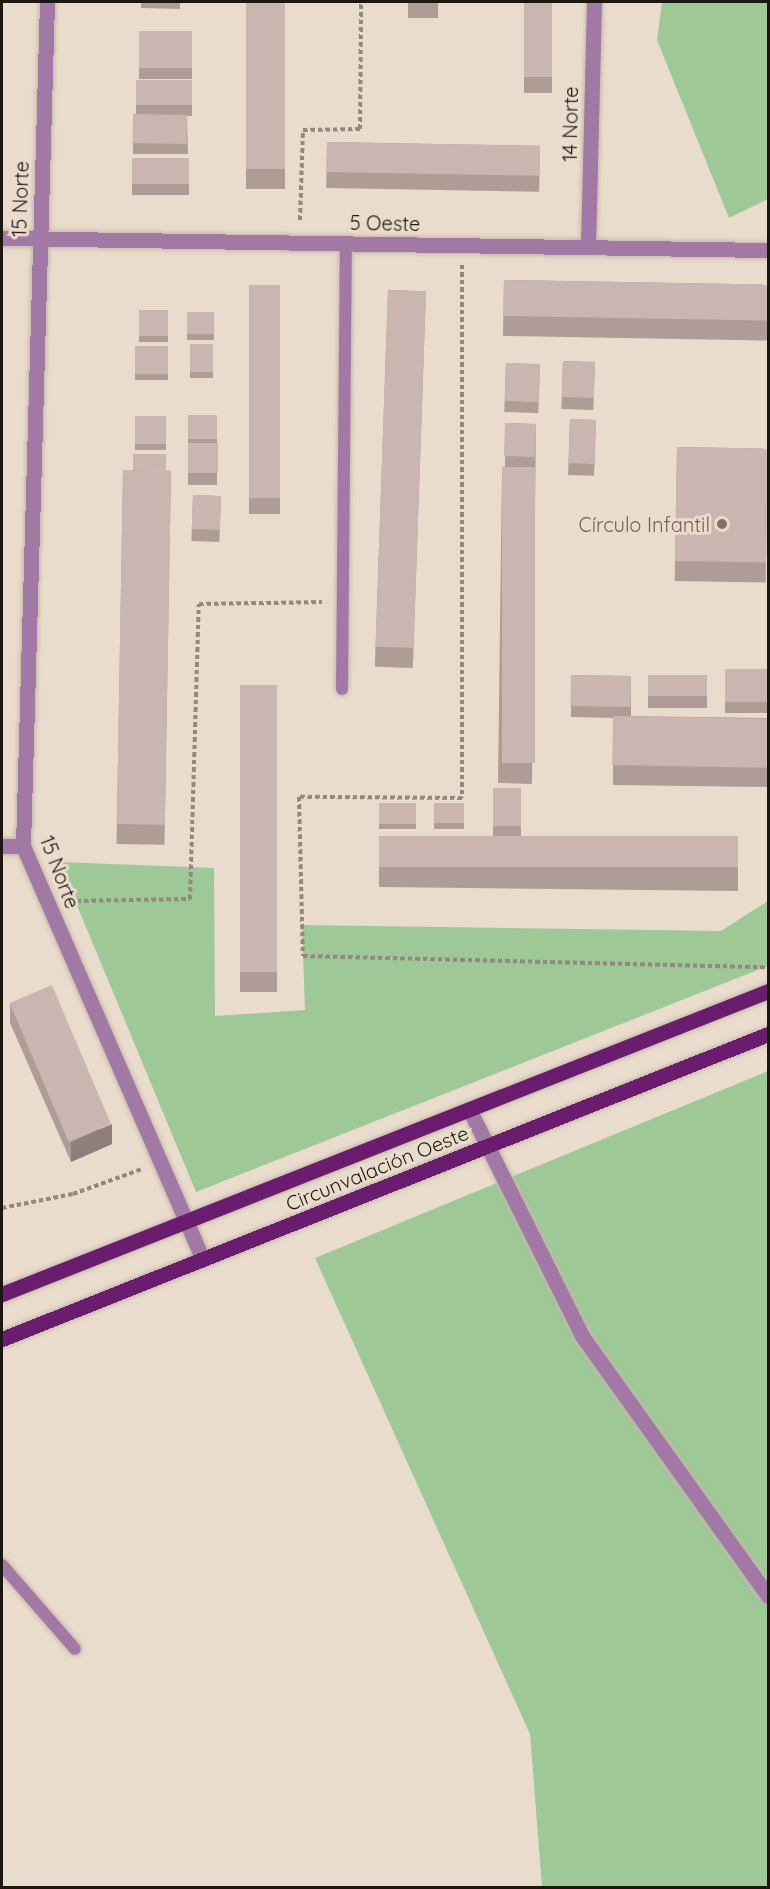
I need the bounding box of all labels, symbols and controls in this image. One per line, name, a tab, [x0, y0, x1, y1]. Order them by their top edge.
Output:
street label: 14 Norte	[557, 86, 583, 162]
street label: 15 Norte	[7, 161, 33, 237]
street label: 5 Oeste	[350, 210, 420, 236]
place label: Círculo Infantil	[579, 512, 710, 536]
marker: Círculo Infantil	[715, 517, 729, 531]
street label: 15 Norte	[35, 832, 85, 912]
street label: Circunvalación Oeste	[282, 1120, 472, 1216]

